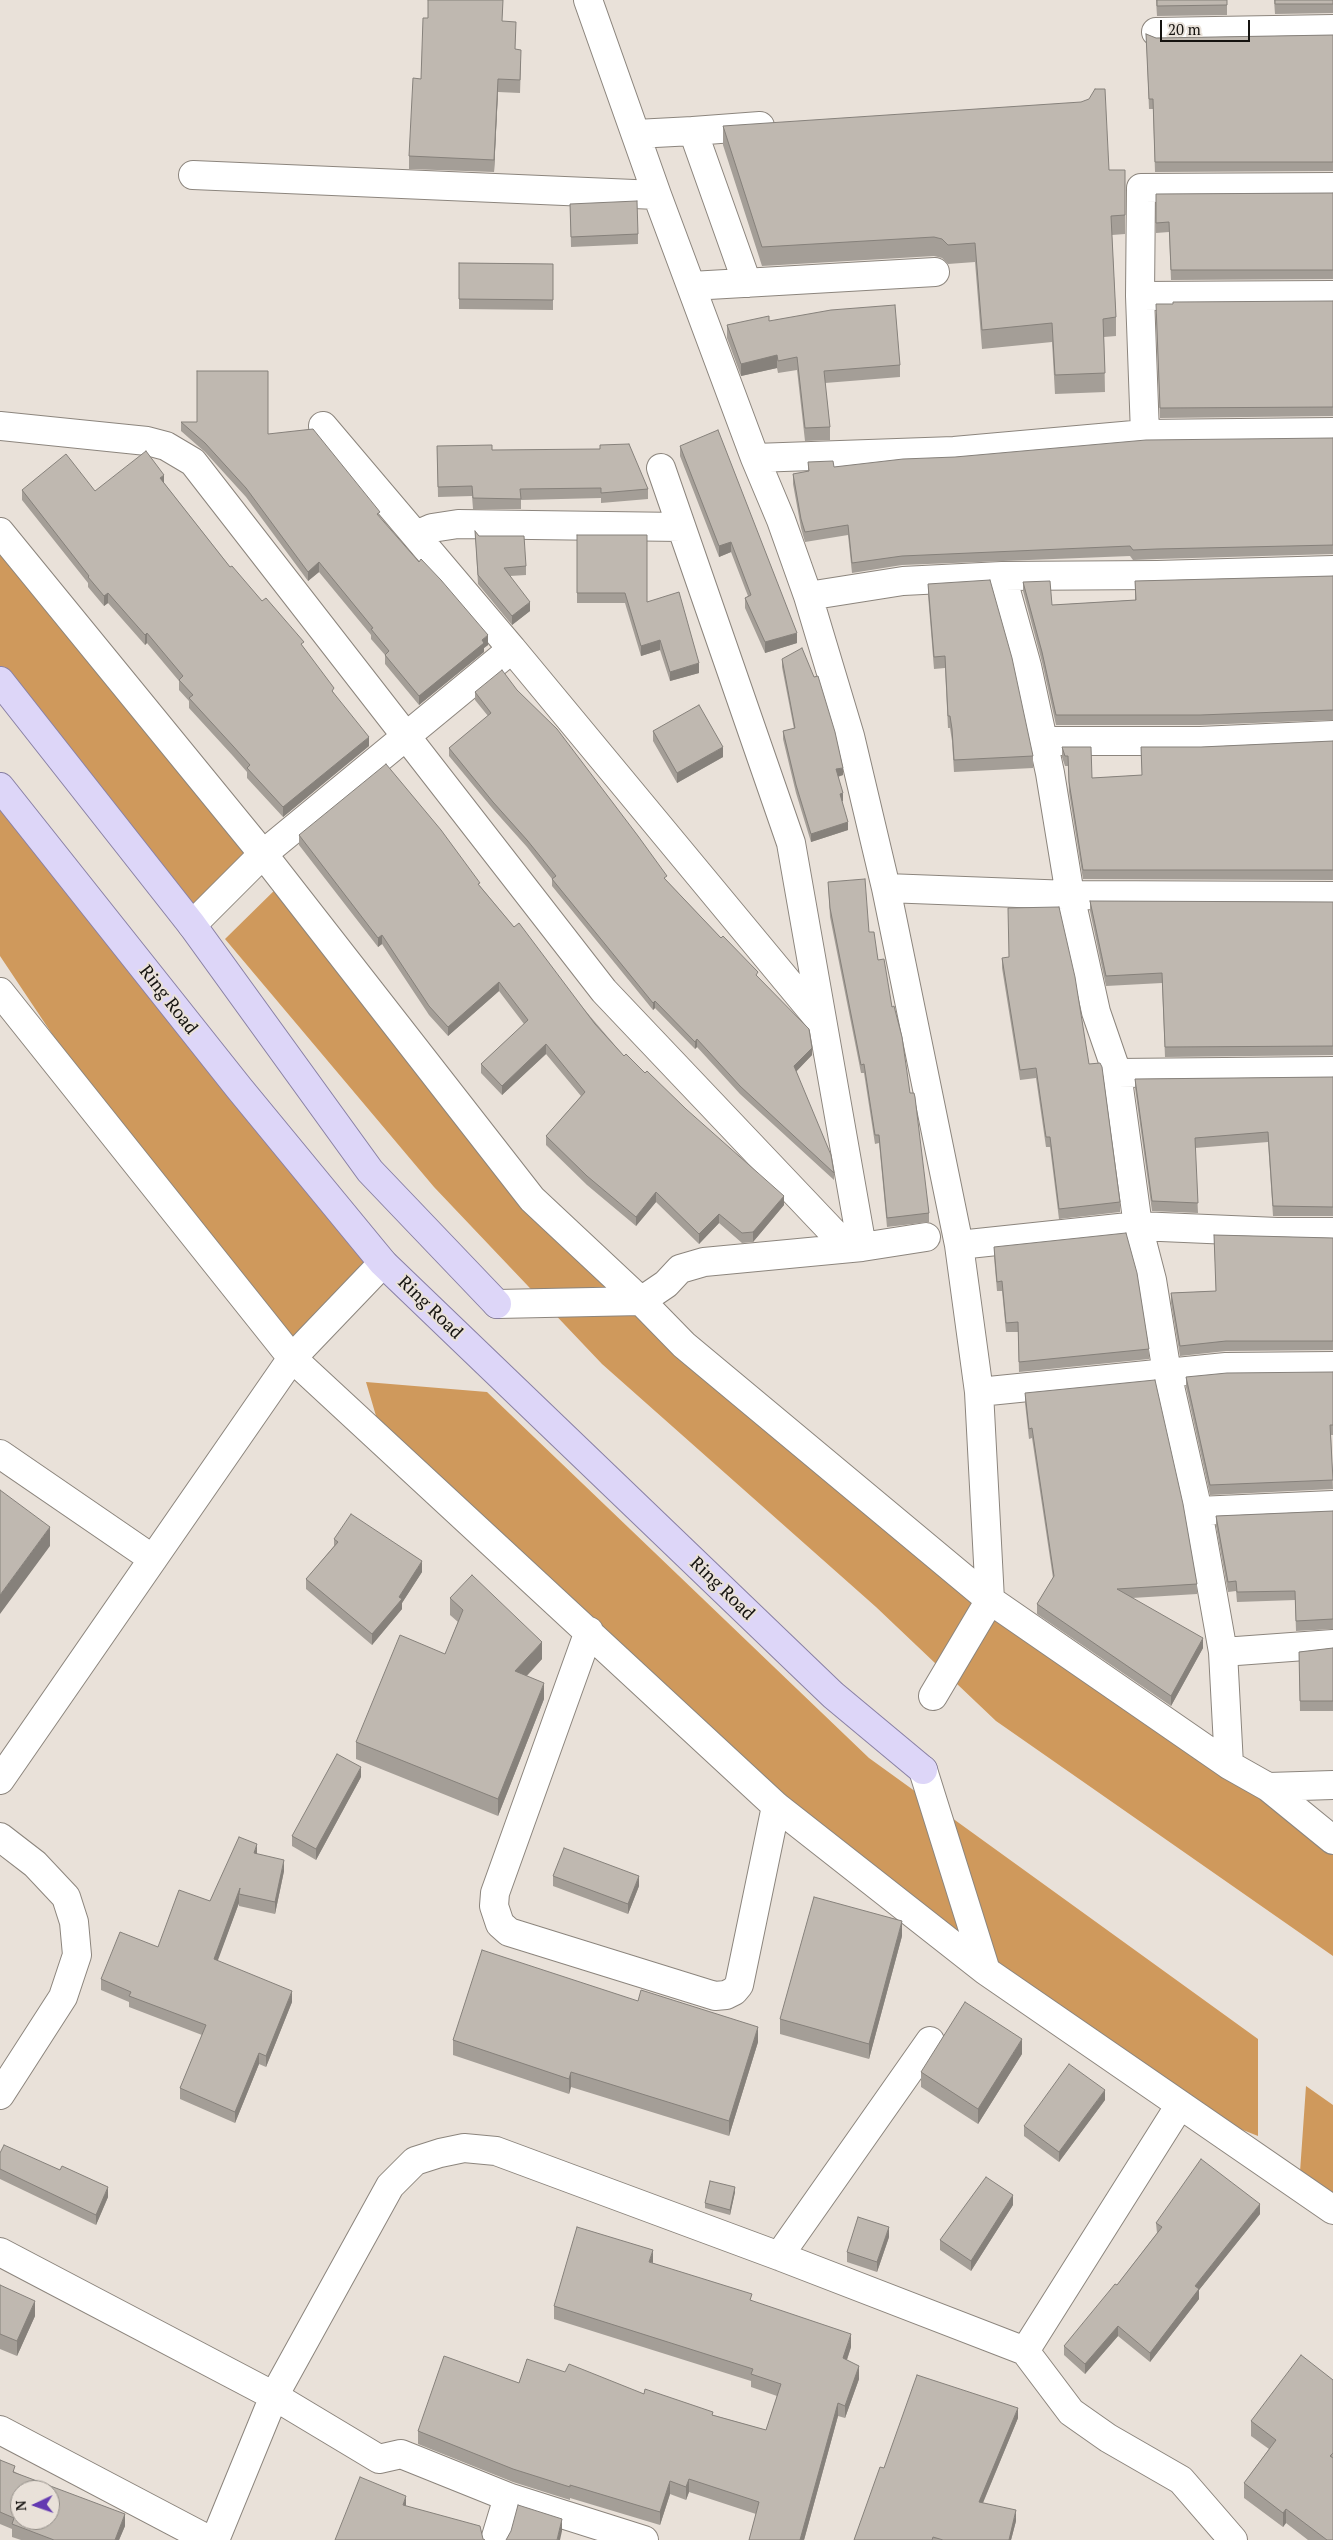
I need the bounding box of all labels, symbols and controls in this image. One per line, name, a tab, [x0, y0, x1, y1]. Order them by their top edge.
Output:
scale bar	[1163, 10, 1253, 42]
text: 20 m	[1168, 19, 1201, 39]
street label: Ring Road	[134, 961, 202, 1039]
street label: Ring Road	[393, 1272, 467, 1344]
street label: Ring Road	[685, 1553, 759, 1625]
north arrow	[10, 2480, 60, 2530]
text: N	[11, 2500, 30, 2512]

